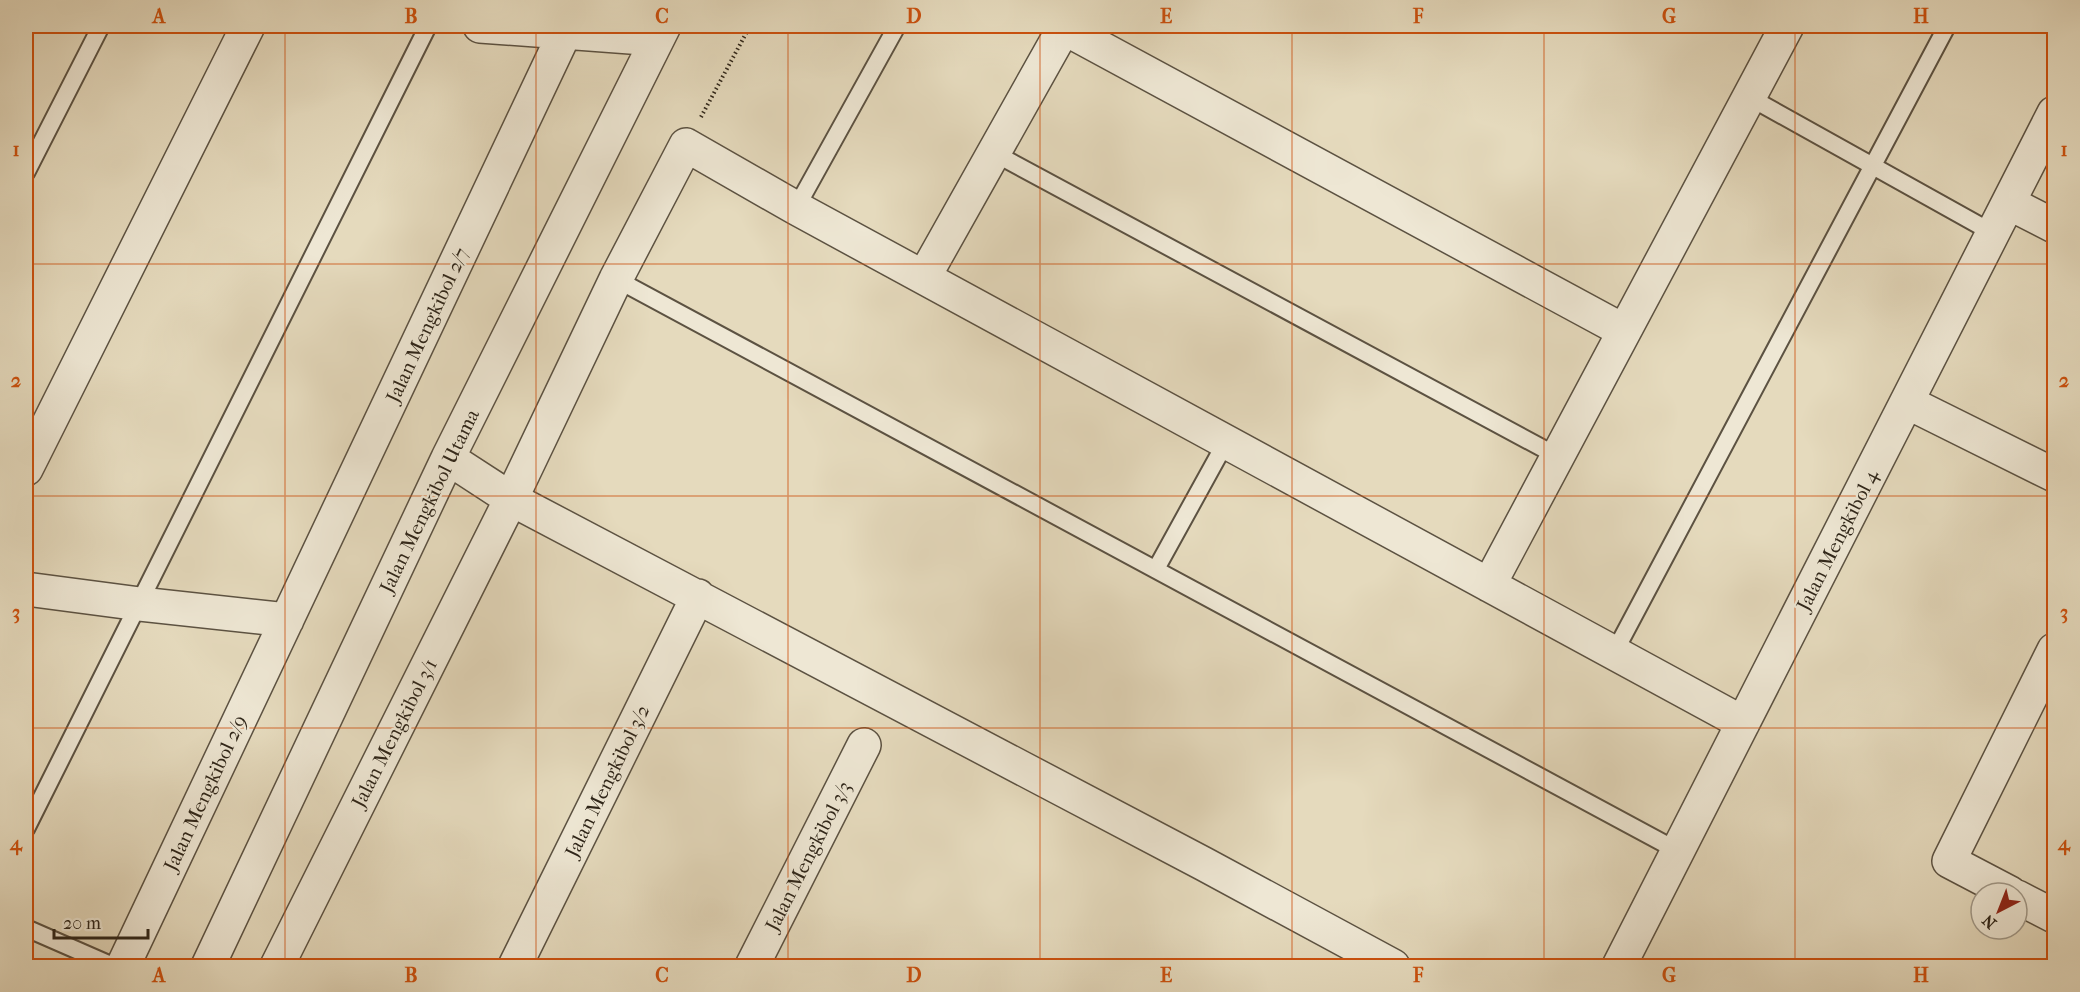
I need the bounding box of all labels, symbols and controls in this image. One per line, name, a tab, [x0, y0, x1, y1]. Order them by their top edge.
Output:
text: A	[151, 5, 167, 28]
text: B	[404, 5, 418, 28]
text: C	[655, 5, 669, 28]
text: D	[906, 5, 922, 28]
text: E	[1160, 5, 1172, 28]
text: F	[1412, 5, 1424, 28]
text: G	[1662, 5, 1676, 28]
text: H	[1913, 5, 1929, 28]
text: 1	[12, 138, 20, 161]
text: 1	[2060, 138, 2068, 161]
street label: Jalan Mengkibol 2/7	[381, 244, 474, 408]
text: 2	[11, 369, 21, 392]
text: 2	[2059, 369, 2069, 392]
street label: Jalan Mengkibol Utama	[374, 405, 484, 599]
street label: Jalan Mengkibol 4	[1791, 465, 1884, 616]
text: 3	[12, 601, 20, 624]
text: 3	[2060, 601, 2068, 624]
street label: Jalan Mengkibol 3/1	[346, 655, 442, 813]
street label: Jalan Mengkibol 3/2	[560, 701, 654, 863]
street label: Jalan Mengkibol 2/9	[158, 712, 252, 877]
street label: Jalan Mengkibol 3/3	[760, 778, 856, 937]
text: 4	[9, 832, 23, 856]
text: 4	[2057, 832, 2071, 856]
north arrow	[1969, 881, 2029, 941]
scale bar	[54, 902, 148, 940]
text: N	[1978, 910, 2000, 933]
text: 20 m	[63, 913, 101, 934]
text: A	[151, 964, 167, 987]
text: B	[404, 964, 418, 987]
text: C	[655, 964, 669, 987]
text: D	[906, 964, 922, 987]
text: E	[1160, 964, 1172, 987]
text: F	[1412, 964, 1424, 987]
text: G	[1662, 964, 1676, 987]
text: H	[1913, 964, 1929, 987]

